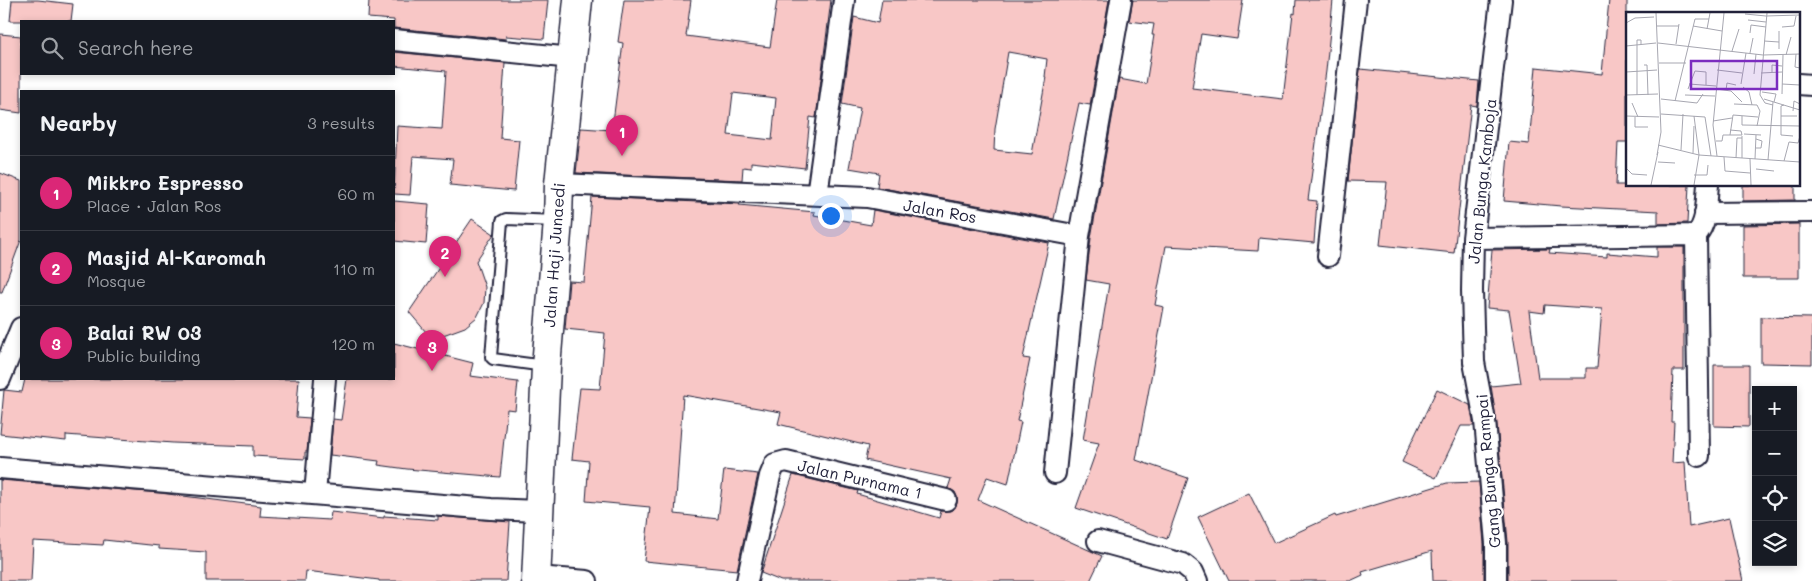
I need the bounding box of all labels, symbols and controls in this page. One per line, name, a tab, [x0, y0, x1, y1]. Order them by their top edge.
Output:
inset map	[1626, 12, 1800, 186]
search box	[20, 20, 395, 75]
icon: search	[38, 34, 66, 62]
text: Search here	[78, 35, 194, 60]
street label: Jalan Bunga Kamboja	[1462, 97, 1501, 265]
text: Nearby	[40, 109, 117, 136]
text: 3 results	[307, 112, 375, 133]
pin: 1	[606, 115, 638, 156]
text: Mikkro Espresso	[87, 170, 243, 195]
street label: Jalan Haji Junaedi	[538, 182, 569, 328]
text: 1	[52, 183, 60, 204]
text: 60 m	[338, 183, 375, 204]
street label: Jalan Ros	[902, 194, 978, 227]
text: Place · Jalan Ros	[87, 195, 222, 216]
your location	[818, 203, 844, 229]
pin: 2	[429, 236, 461, 277]
text: Masjid Al-Karomah	[87, 245, 266, 270]
text: 2	[52, 258, 60, 279]
text: 110 m	[333, 258, 375, 279]
text: Mosque	[87, 270, 146, 291]
text: Balai RW 03	[87, 320, 201, 345]
pin: 3	[416, 330, 448, 371]
text: 3	[51, 333, 61, 354]
text: 120 m	[331, 333, 375, 354]
text: Public building	[87, 345, 200, 366]
map controls	[1752, 386, 1797, 566]
button: +	[1752, 386, 1797, 431]
street label: Gang Bunga Rampai	[1470, 393, 1505, 549]
button: −	[1752, 431, 1797, 476]
street label: Jalan Purnama 1	[796, 454, 924, 503]
button: locate	[1752, 476, 1797, 521]
button: layers	[1752, 521, 1797, 566]

